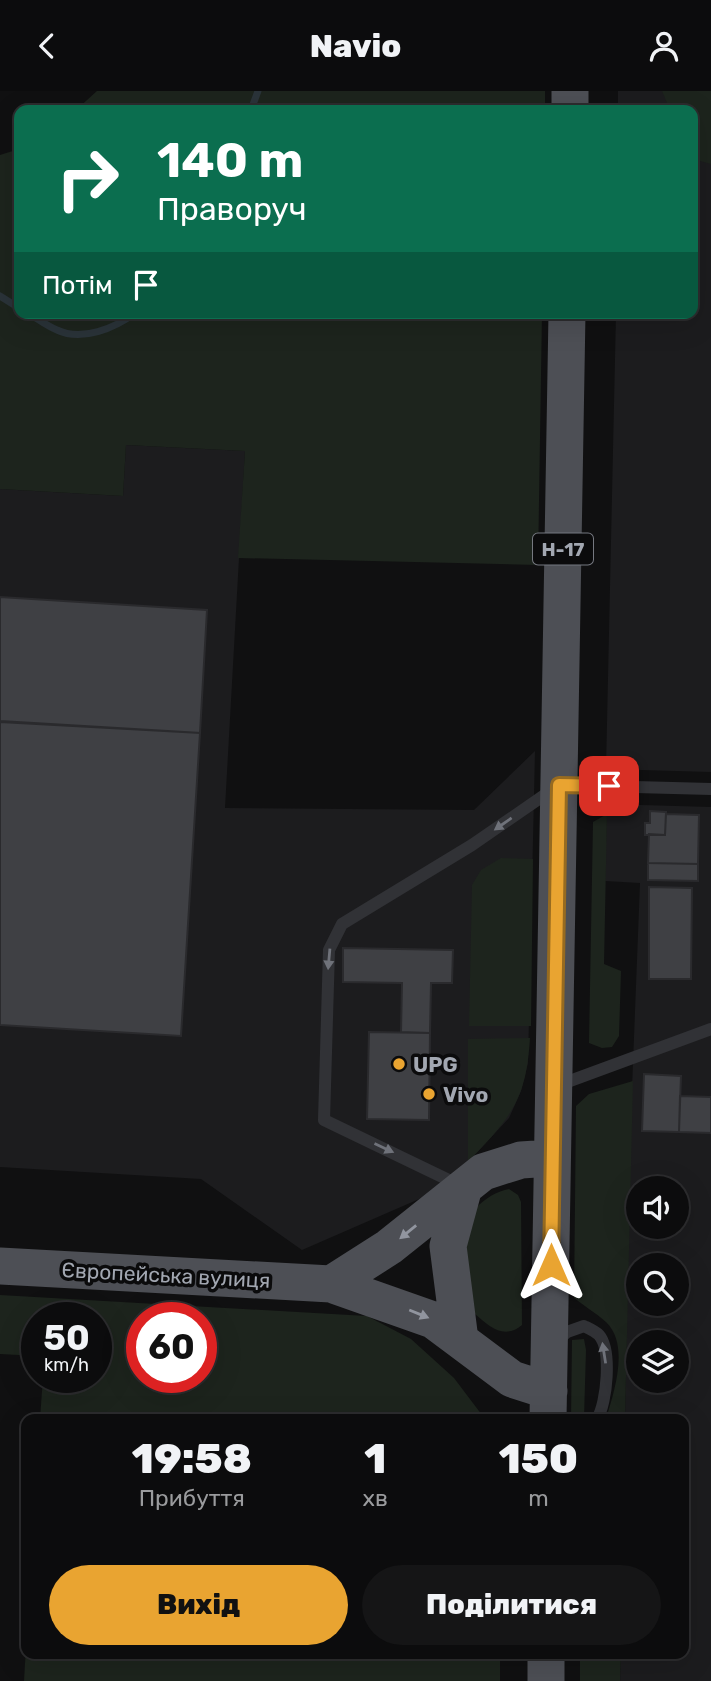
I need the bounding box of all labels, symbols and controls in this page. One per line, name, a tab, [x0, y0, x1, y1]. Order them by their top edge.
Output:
icon: back	[28, 27, 66, 65]
text: Navio	[310, 27, 401, 65]
icon: person	[645, 27, 683, 65]
text: 140 m	[157, 131, 303, 189]
icon: right	[42, 133, 133, 224]
text: Праворуч	[157, 190, 306, 228]
icon: arrive	[127, 266, 165, 304]
text: Потім	[42, 270, 113, 301]
road number: Н-17	[533, 533, 593, 565]
pin	[579, 756, 639, 816]
icon: arrive	[590, 767, 628, 805]
one-way arrow	[493, 817, 512, 830]
one-way arrow	[323, 948, 334, 970]
place label: UPG	[413, 1052, 458, 1077]
marker: UPG	[391, 1056, 407, 1072]
place label: Vivo	[443, 1082, 488, 1107]
marker: Vivo	[421, 1086, 437, 1102]
one-way arrow	[374, 1143, 394, 1154]
map controls	[626, 1176, 689, 1393]
button: sound	[626, 1176, 689, 1239]
one-way arrow	[400, 1224, 417, 1239]
position arrow	[514, 1228, 588, 1302]
button: search	[626, 1253, 689, 1316]
street label: Європейська вулиця	[61, 1257, 271, 1293]
speed limit sign: 60	[126, 1302, 217, 1393]
one-way arrow	[409, 1308, 430, 1319]
text: 50	[43, 1317, 90, 1359]
button: layers	[626, 1330, 689, 1393]
one-way arrow	[598, 1342, 609, 1364]
text: km/h	[44, 1354, 89, 1376]
text: 19:58	[132, 1434, 252, 1484]
text: 1	[364, 1434, 386, 1484]
text: 150	[499, 1434, 578, 1484]
text: Прибуття	[139, 1484, 245, 1512]
text: хв	[363, 1484, 388, 1512]
text: m	[528, 1484, 549, 1512]
button: Вихід	[49, 1565, 348, 1645]
button: Поділитися	[362, 1565, 661, 1645]

